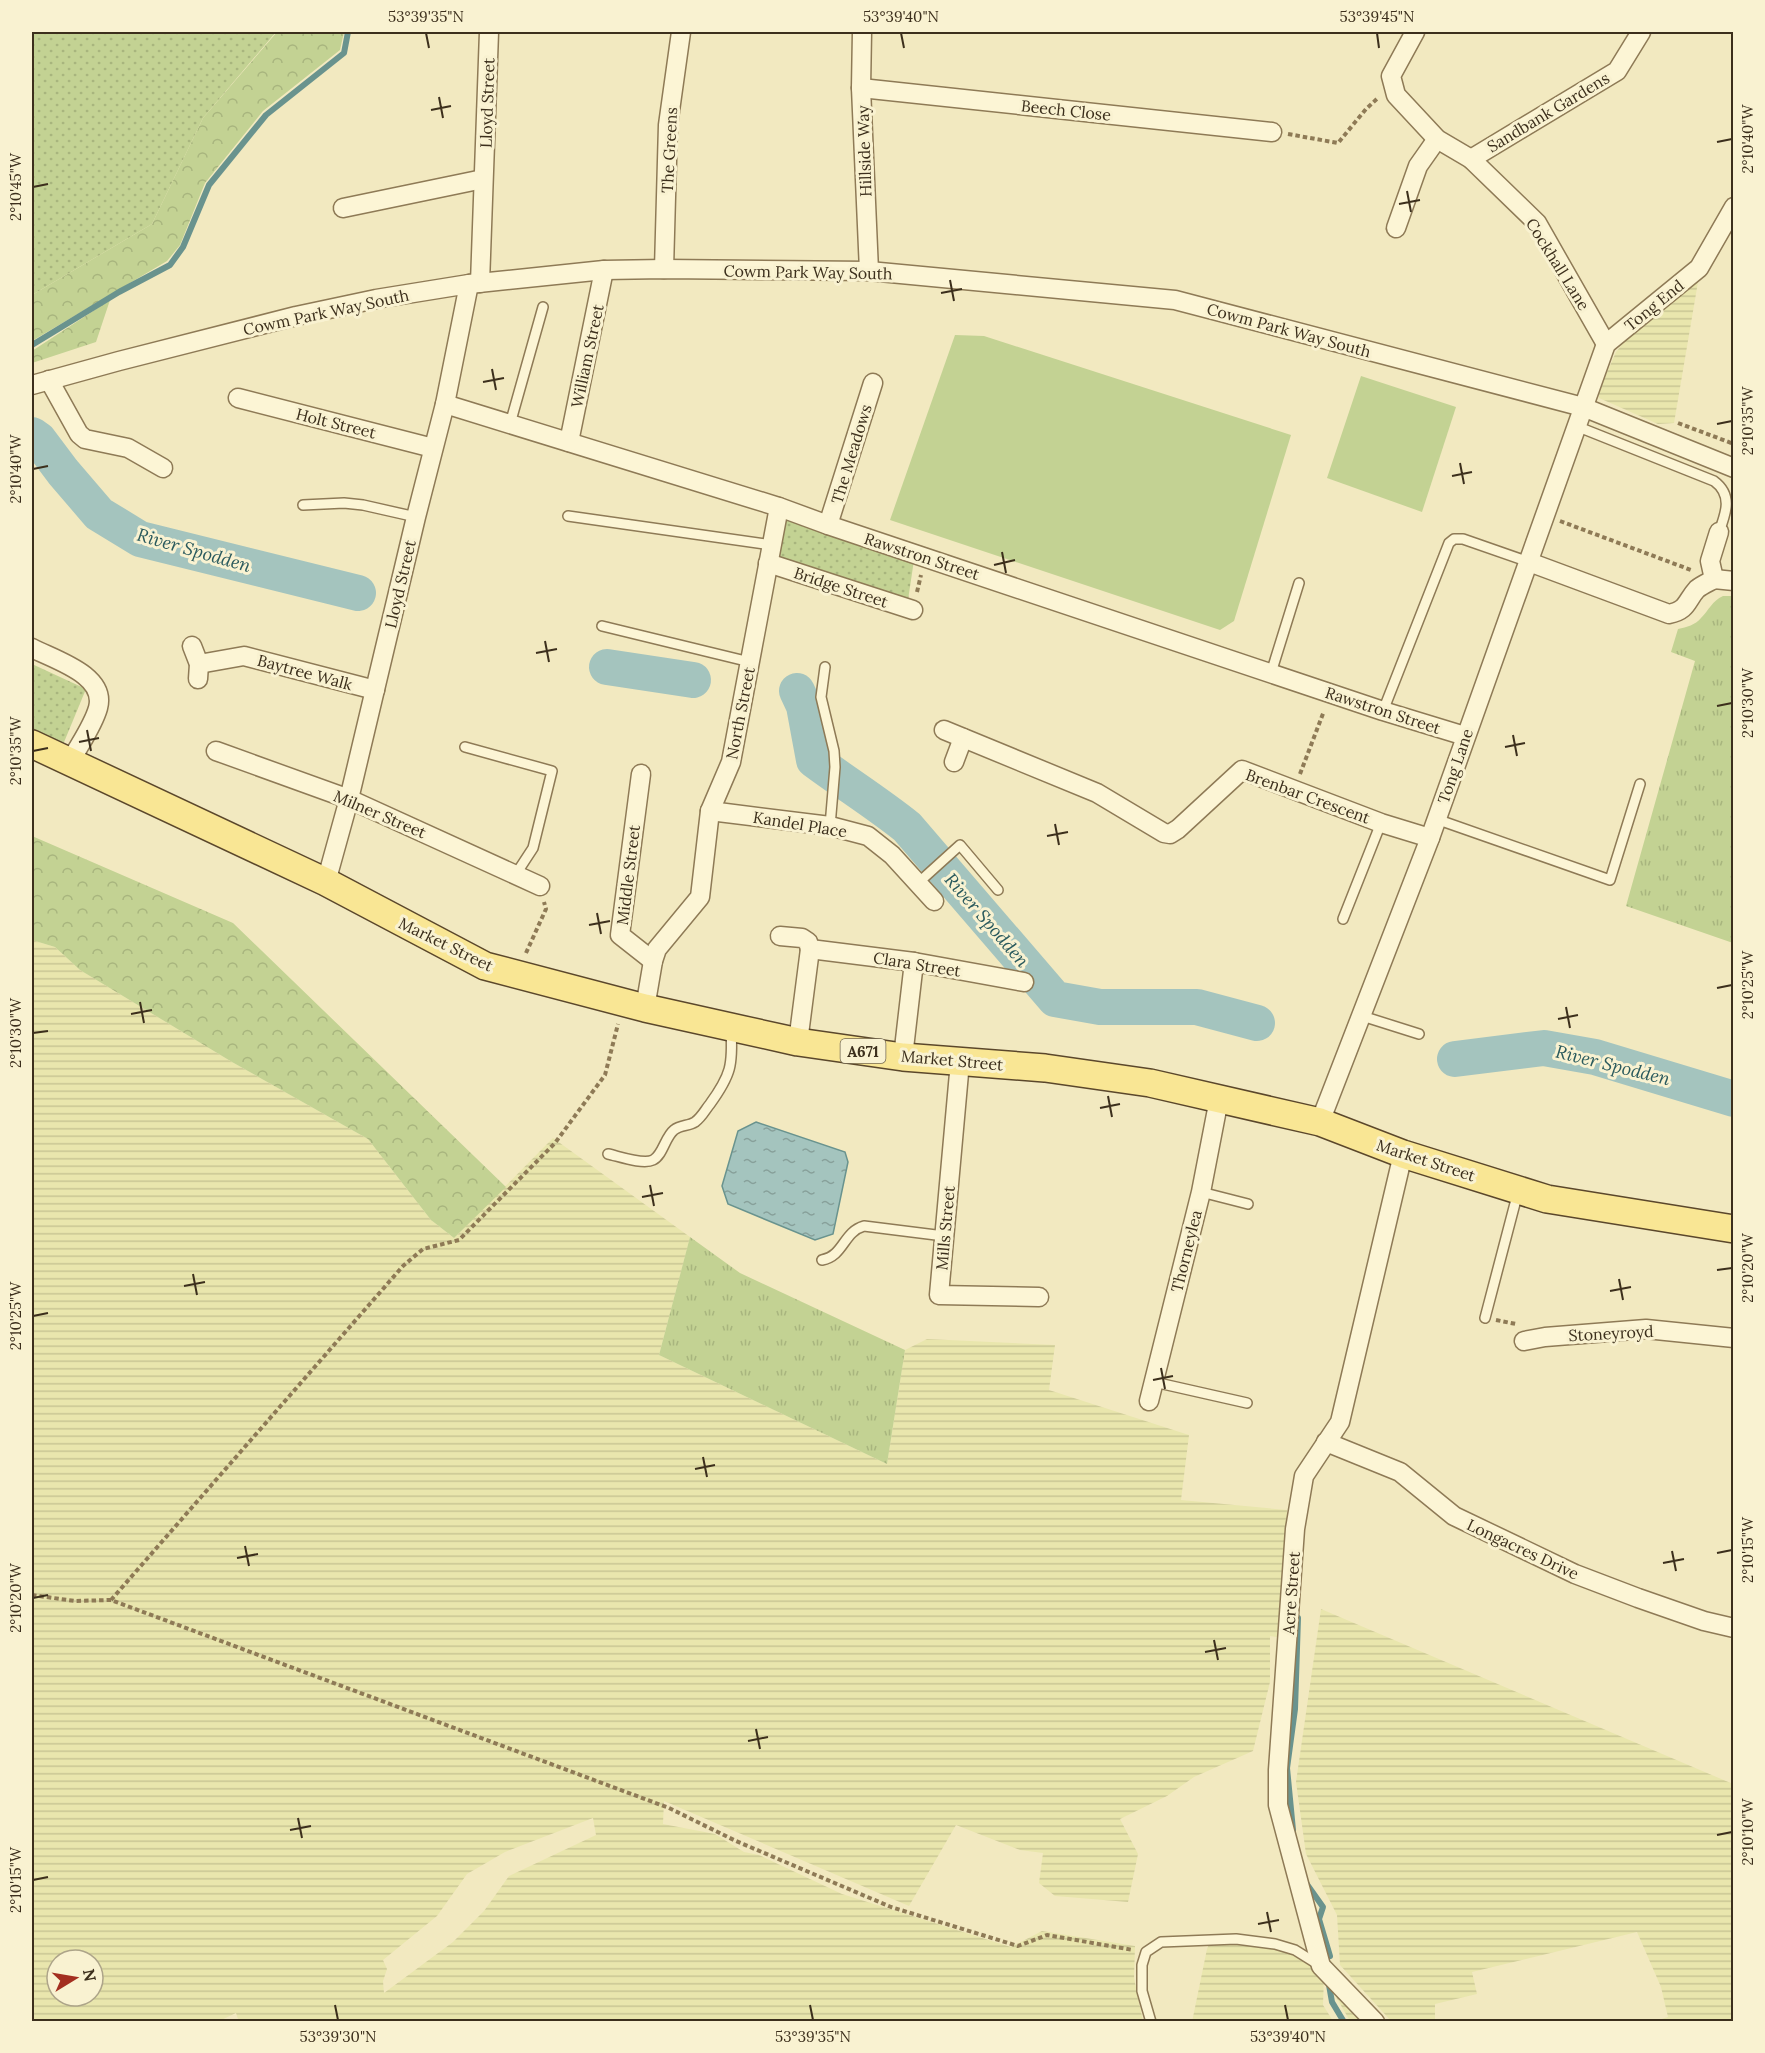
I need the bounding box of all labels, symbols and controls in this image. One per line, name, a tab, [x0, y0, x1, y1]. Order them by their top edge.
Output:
text: 53°39'35"N	[388, 7, 464, 26]
text: 53°39'40"N	[863, 7, 939, 26]
text: 53°39'45"N	[1340, 7, 1415, 26]
street label: Lloyd Street	[475, 57, 499, 148]
street label: Sandbank Gardens	[1483, 68, 1613, 156]
street label: Beech Close	[1020, 95, 1112, 125]
text: 2°10'40"W	[1738, 103, 1757, 173]
street label: Hillside Way	[852, 104, 876, 197]
street label: The Greens	[657, 106, 681, 194]
text: 2°10'45"W	[6, 152, 25, 221]
street label: Cockhall Lane	[1522, 214, 1594, 314]
street label: Cowm Park Way South	[723, 261, 893, 283]
street label: Tong End	[1620, 275, 1688, 335]
street label: Cowm Park Way South	[241, 285, 411, 339]
street label: Cowm Park Way South	[1205, 298, 1374, 362]
street label: William Street	[566, 302, 608, 410]
text: 2°10'35"W	[1738, 386, 1757, 455]
street label: The Meadows	[826, 402, 876, 506]
street label: Holt Street	[294, 403, 379, 443]
text: 2°10'40"W	[6, 433, 25, 503]
water label: River Spodden	[134, 523, 254, 577]
street label: Rawstron Street	[862, 528, 983, 584]
street label: Lloyd Street	[380, 537, 420, 630]
street label: Bridge Street	[791, 562, 891, 612]
street label: Baytree Walk	[255, 650, 355, 694]
street label: North Street	[721, 664, 759, 761]
text: 2°10'30"W	[1738, 667, 1757, 738]
street label: Rawstron Street	[1323, 682, 1444, 738]
text: 2°10'35"W	[6, 716, 25, 785]
street label: Tong Lane	[1433, 726, 1477, 806]
street label: Brenbar Crescent	[1243, 764, 1374, 828]
street label: Milner Street	[331, 786, 430, 843]
street label: Kandel Place	[752, 807, 849, 841]
street label: Middle Street	[612, 823, 644, 926]
water label: River Spodden	[940, 868, 1034, 972]
street label: Market Street	[396, 913, 497, 976]
street label: Clara Street	[872, 947, 963, 981]
text: 2°10'25"W	[1738, 950, 1757, 1019]
text: 2°10'30"W	[6, 997, 25, 1068]
road number: A671	[840, 1039, 886, 1063]
water label: River Spodden	[1553, 1040, 1673, 1090]
street label: Market Street	[900, 1046, 1005, 1075]
street label: Market Street	[1374, 1135, 1479, 1186]
street label: Mills Street	[931, 1184, 959, 1271]
street label: Thorneylea	[1166, 1208, 1206, 1294]
text: 2°10'20"W	[1738, 1232, 1757, 1303]
text: 2°10'25"W	[6, 1281, 25, 1350]
street label: Stoneyroyd	[1568, 1321, 1655, 1345]
street label: Longacres Drive	[1464, 1514, 1582, 1584]
text: 2°10'15"W	[1738, 1516, 1757, 1583]
street label: Acre Street	[1278, 1550, 1304, 1636]
text: 2°10'20"W	[6, 1562, 25, 1633]
text: 2°10'10"W	[1738, 1797, 1757, 1865]
text: 2°10'15"W	[6, 1846, 25, 1913]
north arrow	[45, 1948, 105, 2008]
text: N	[79, 1967, 101, 1983]
text: 53°39'30"N	[299, 2027, 377, 2046]
text: 53°39'35"N	[775, 2027, 851, 2046]
text: 53°39'40"N	[1250, 2027, 1326, 2046]

